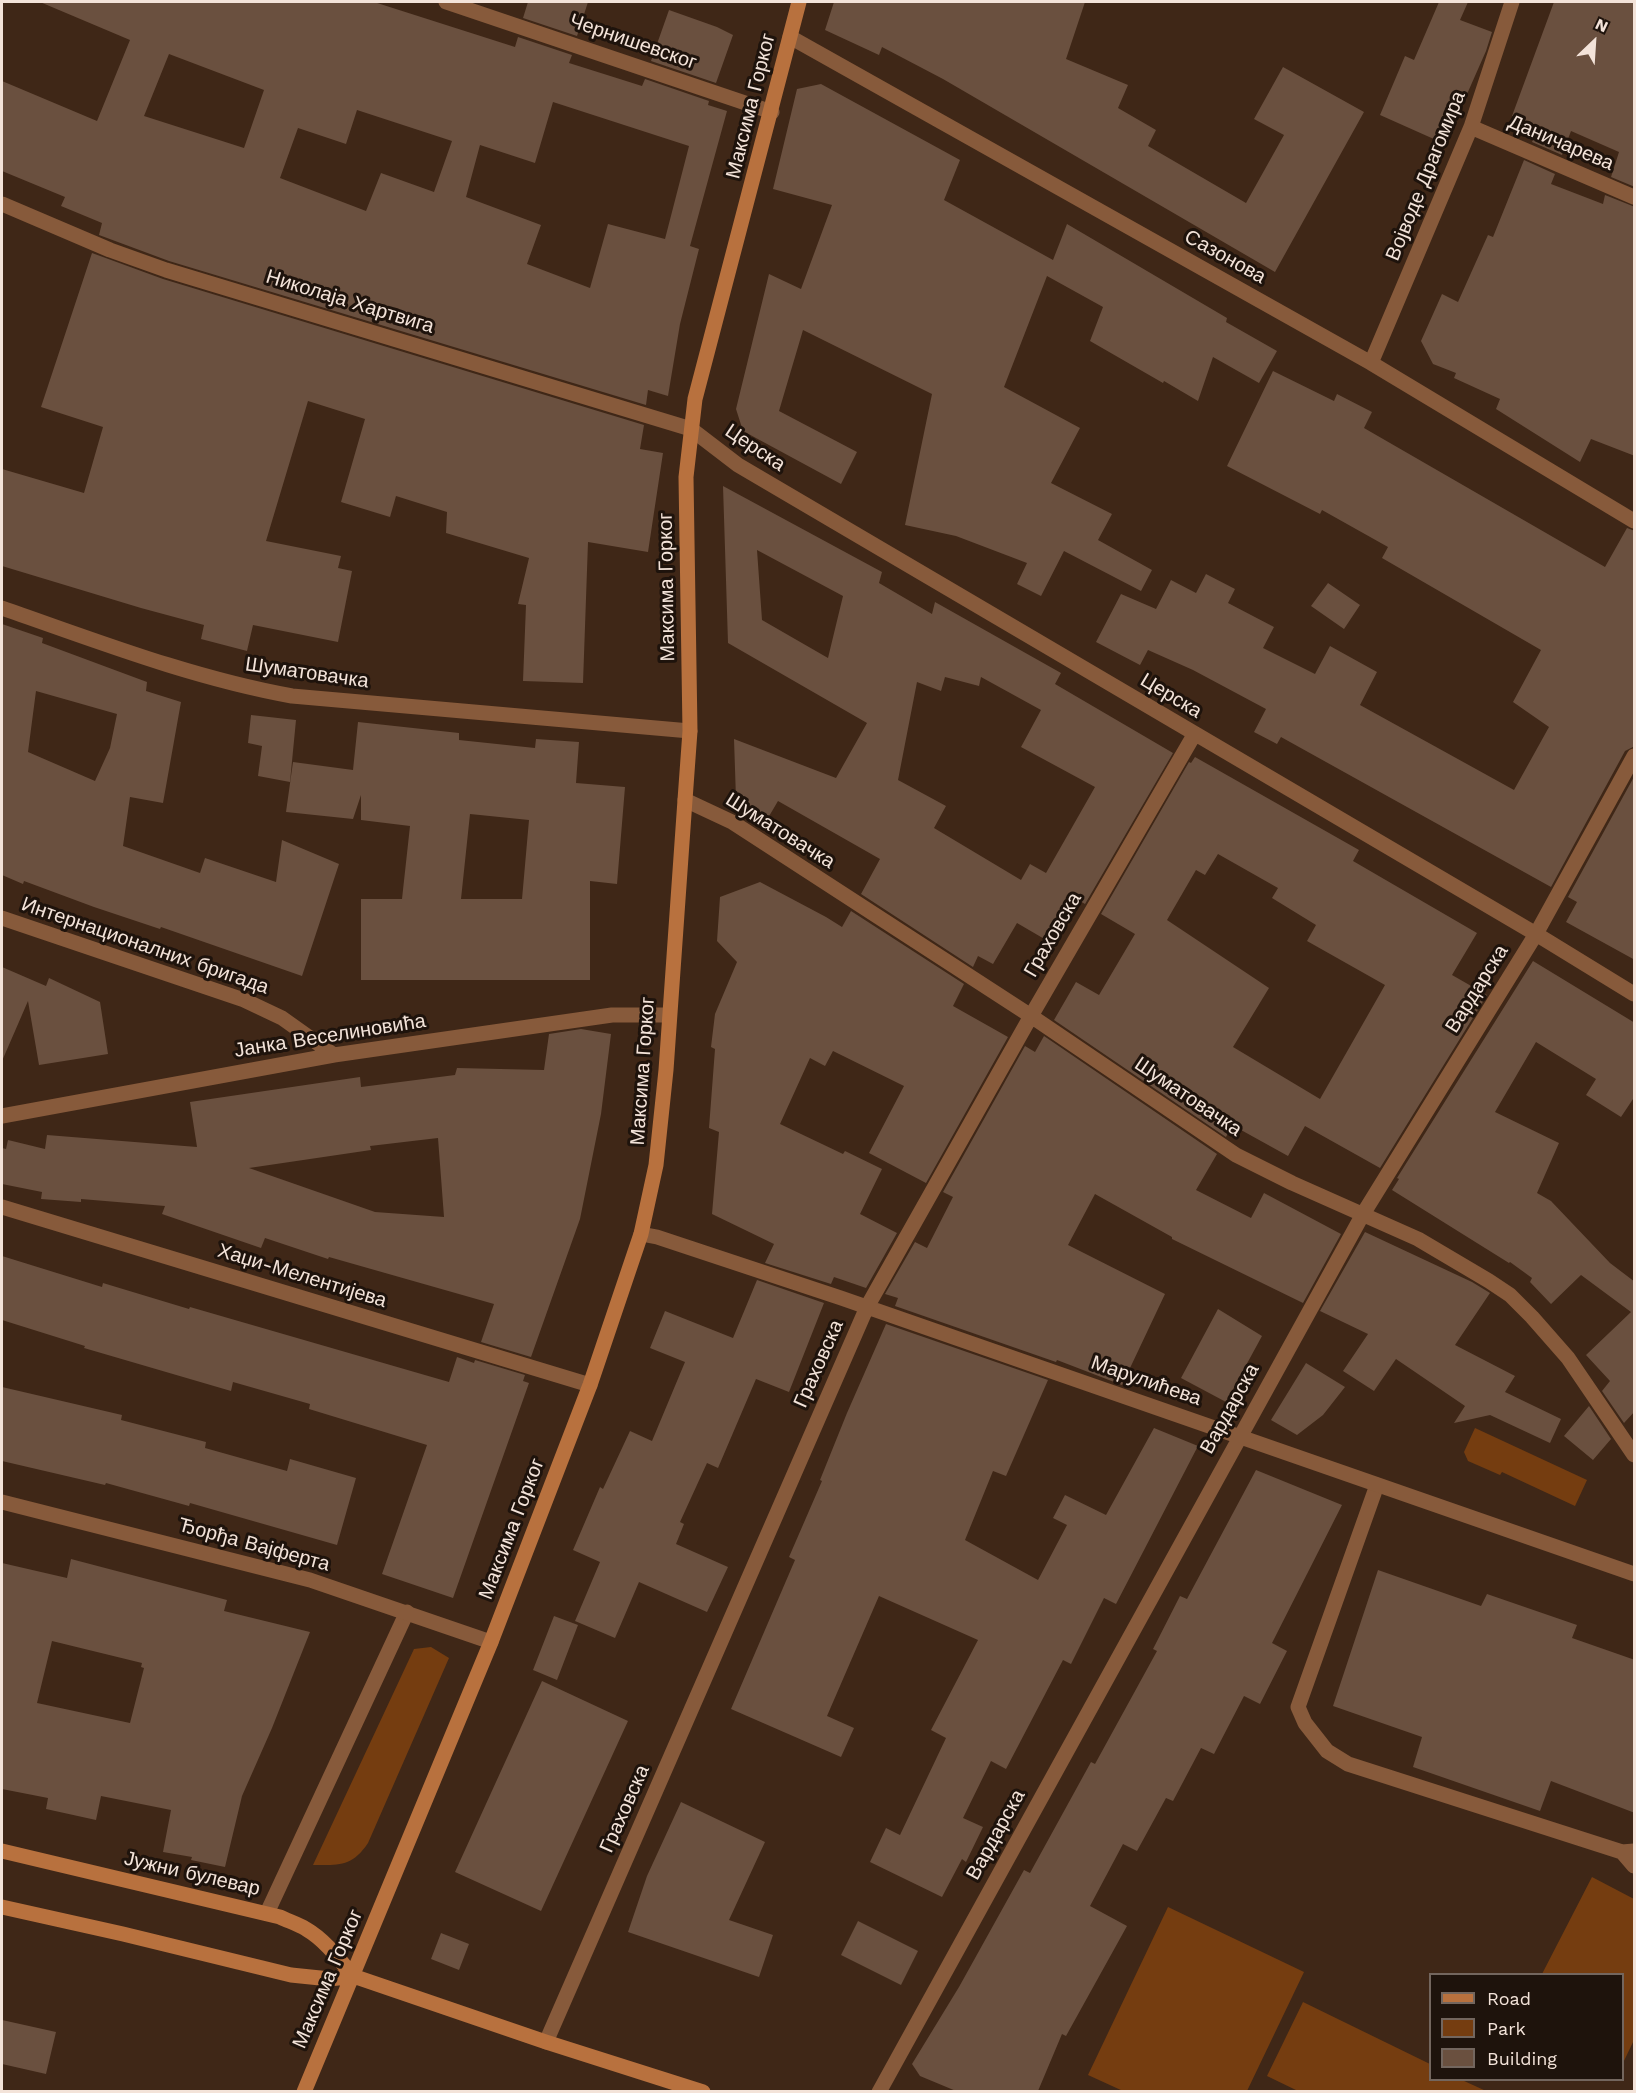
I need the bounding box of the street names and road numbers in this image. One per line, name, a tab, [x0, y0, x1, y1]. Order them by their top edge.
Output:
street label: Чернишевског	[566, 9, 700, 75]
street label: Максима Горког	[721, 31, 781, 181]
street label: Војводе Драгомира	[1381, 88, 1471, 264]
street label: Даничарева	[1505, 110, 1617, 176]
street label: Сазонова	[1180, 225, 1270, 289]
street label: Николаја Хартвига	[263, 265, 437, 339]
street label: Церска	[720, 419, 790, 477]
street label: Максима Горког	[654, 512, 680, 662]
street label: Шуматовачка	[244, 652, 370, 694]
street label: Церска	[1136, 668, 1206, 724]
street label: Шуматовачка	[721, 788, 839, 874]
street label: Граховска	[1019, 888, 1087, 982]
street label: Интернационалних бригада	[18, 892, 272, 1000]
street label: Вардарска	[1440, 941, 1514, 1037]
street label: Максима Горког	[626, 996, 660, 1146]
street label: Јанка Веселиновића	[233, 1009, 427, 1063]
street label: Шуматовачка	[1130, 1052, 1246, 1142]
street label: Хаџи-Мелентијева	[215, 1239, 389, 1313]
street label: Граховска	[789, 1316, 849, 1412]
street label: Марулићева	[1088, 1351, 1204, 1411]
street label: Вардарска	[1195, 1360, 1265, 1458]
street label: Максима Горког	[474, 1455, 550, 1603]
street label: Ђорђа Вајферта	[176, 1513, 332, 1577]
street label: Граховска	[595, 1761, 655, 1857]
street label: Вардарска	[961, 1786, 1031, 1884]
street label: Јужни булевар	[122, 1847, 262, 1901]
street label: Максима Горког	[288, 1906, 368, 2052]

